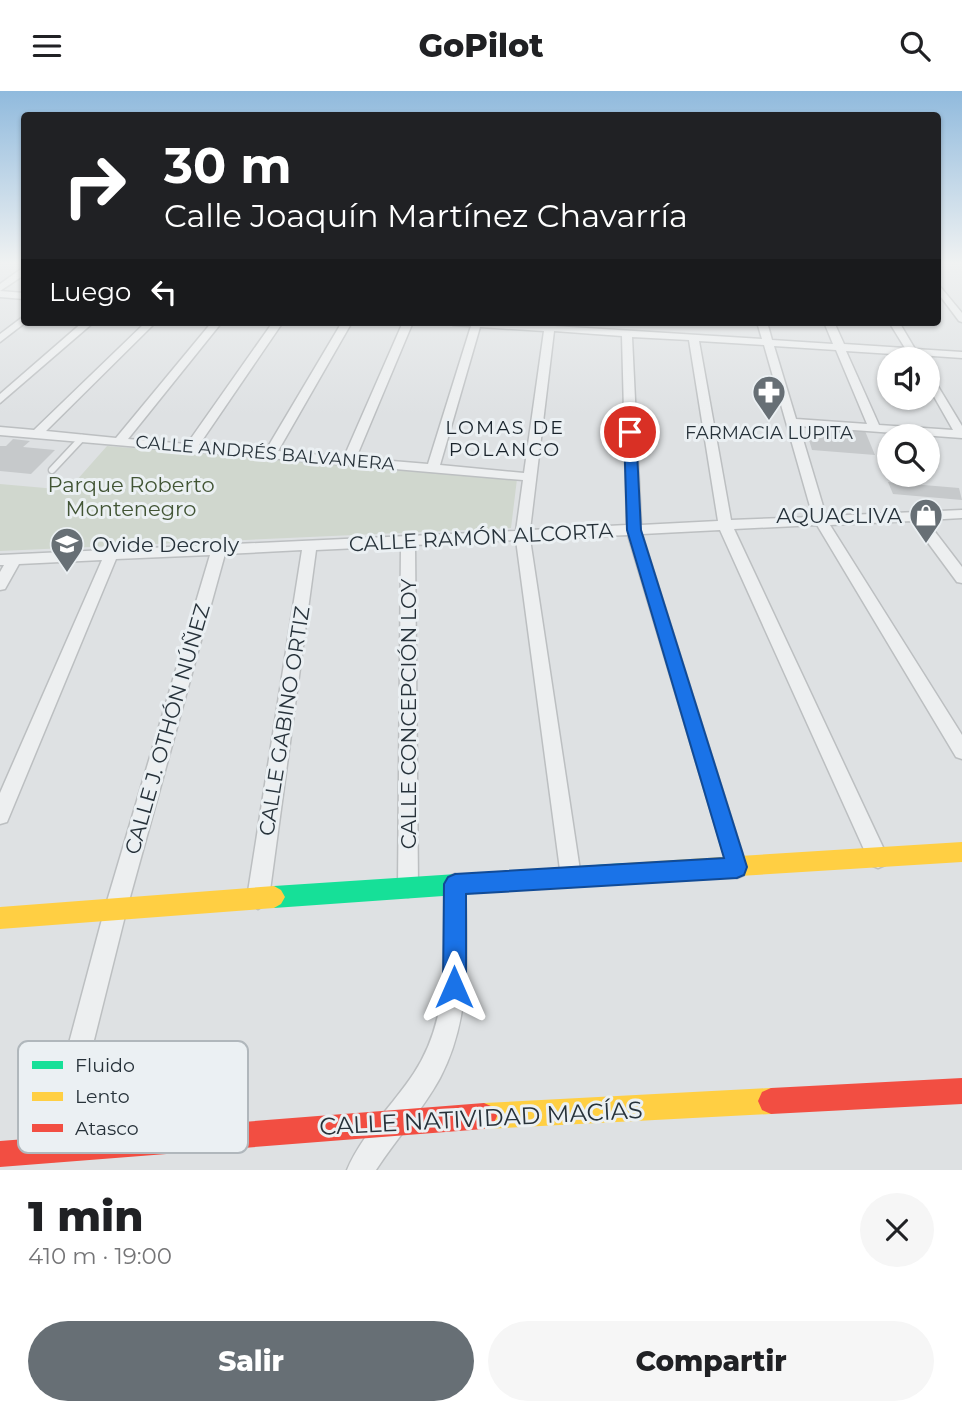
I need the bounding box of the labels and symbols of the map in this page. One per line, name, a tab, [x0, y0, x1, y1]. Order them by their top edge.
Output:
pharmacy icon: FARMACIA LUPITA	[750, 373, 788, 422]
pin	[600, 402, 660, 462]
district label: LOMAS DE POLANCO	[445, 416, 565, 461]
place label: FARMACIA LUPITA	[685, 422, 853, 444]
street label: CALLE ANDRÉS BALVANERA	[135, 431, 396, 475]
park label: Parque Roberto Montenegro	[47, 472, 215, 521]
shop icon: AQUACLIVA	[907, 496, 945, 545]
place label: AQUACLIVA	[776, 503, 903, 528]
street label: CALLE RAMÓN ALCORTA	[348, 518, 615, 556]
school or university icon: Ovide Decroly	[48, 525, 86, 574]
place label: Ovide Decroly	[92, 532, 240, 557]
street label: CALLE CONCEPCIÓN LOY	[396, 578, 421, 849]
street label: CALLE J. OTHÓN NÚÑEZ	[119, 601, 215, 857]
street label: CALLE GABINO ORTIZ	[253, 604, 315, 838]
position arrow	[417, 950, 491, 1024]
legend	[18, 1041, 248, 1153]
text: Fluido	[75, 1054, 135, 1077]
text: Lento	[75, 1085, 130, 1108]
street label: CALLE NATIVIDAD MACÍAS	[319, 1095, 643, 1141]
text: Atasco	[75, 1117, 139, 1140]

